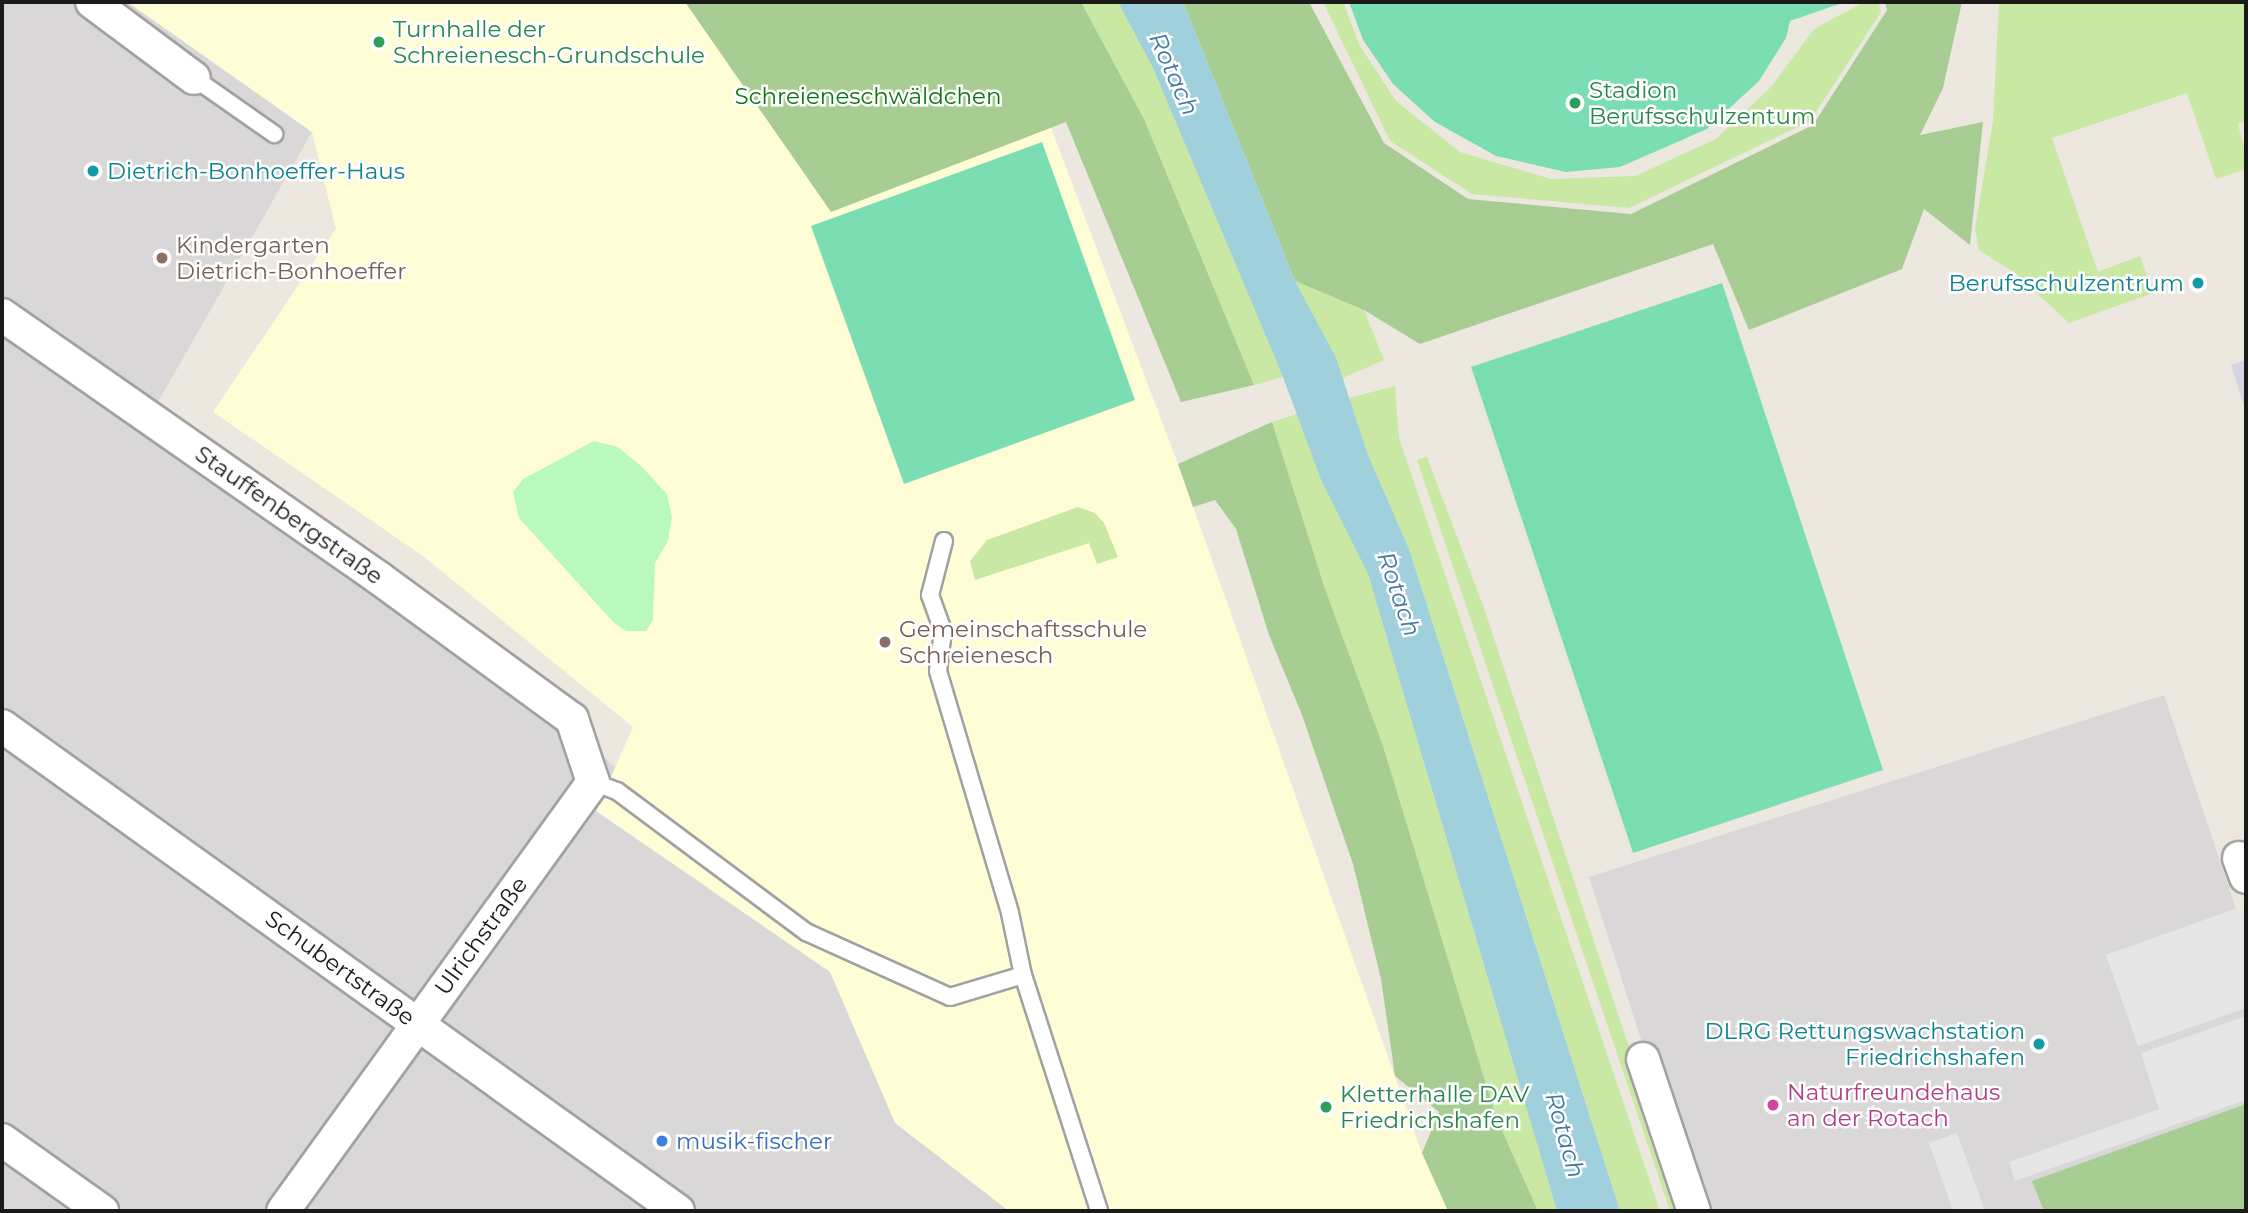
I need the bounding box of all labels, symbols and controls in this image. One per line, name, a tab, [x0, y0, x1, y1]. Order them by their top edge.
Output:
place label: Turnhalle der Schreienesch-Grundschule	[393, 15, 705, 69]
water label: Rotach	[1143, 28, 1205, 120]
marker: Turnhalle der Schreienesch-Grundschule	[371, 34, 387, 50]
place label: Stadion Berufsschulzentum	[1589, 76, 1815, 130]
park label: Schreieneschwäldchen	[735, 82, 1001, 110]
marker: Stadion Berufsschulzentum	[1567, 95, 1583, 111]
place label: Dietrich-Bonhoeffer-Haus	[107, 157, 405, 185]
marker: Dietrich-Bonhoeffer-Haus	[85, 163, 101, 179]
place label: Kindergarten Dietrich-Bonhoeffer	[176, 231, 406, 285]
marker: Kindergarten Dietrich-Bonhoeffer	[154, 250, 170, 266]
place label: Berufsschulzentrum	[1948, 269, 2184, 297]
marker: Berufsschulzentrum	[2190, 275, 2206, 291]
street label: Stauffenbergstraße	[190, 440, 388, 590]
water label: Rotach	[1371, 548, 1427, 640]
place label: Gemeinschaftsschule Schreienesch	[899, 615, 1147, 669]
marker: Gemeinschaftsschule Schreienesch	[877, 634, 893, 650]
street label: Ulrichstraße	[429, 871, 533, 1001]
street label: Schubertstraße	[260, 905, 420, 1031]
place label: DLRG Rettungswachstation Friedrichshafen	[1705, 1017, 2025, 1071]
marker: DLRG Rettungswachstation Friedrichshafen	[2031, 1036, 2047, 1052]
place label: Naturfreundehaus an der Rotach	[1787, 1078, 2000, 1132]
place label: Kletterhalle DAV Friedrichshafen	[1340, 1080, 1529, 1134]
water label: Rotach	[1539, 1089, 1591, 1181]
marker: Naturfreundehaus an der Rotach	[1765, 1097, 1781, 1113]
marker: Kletterhalle DAV Friedrichshafen	[1318, 1099, 1334, 1115]
place label: musik-fischer	[676, 1127, 832, 1155]
marker: musik-fischer	[654, 1133, 670, 1149]

